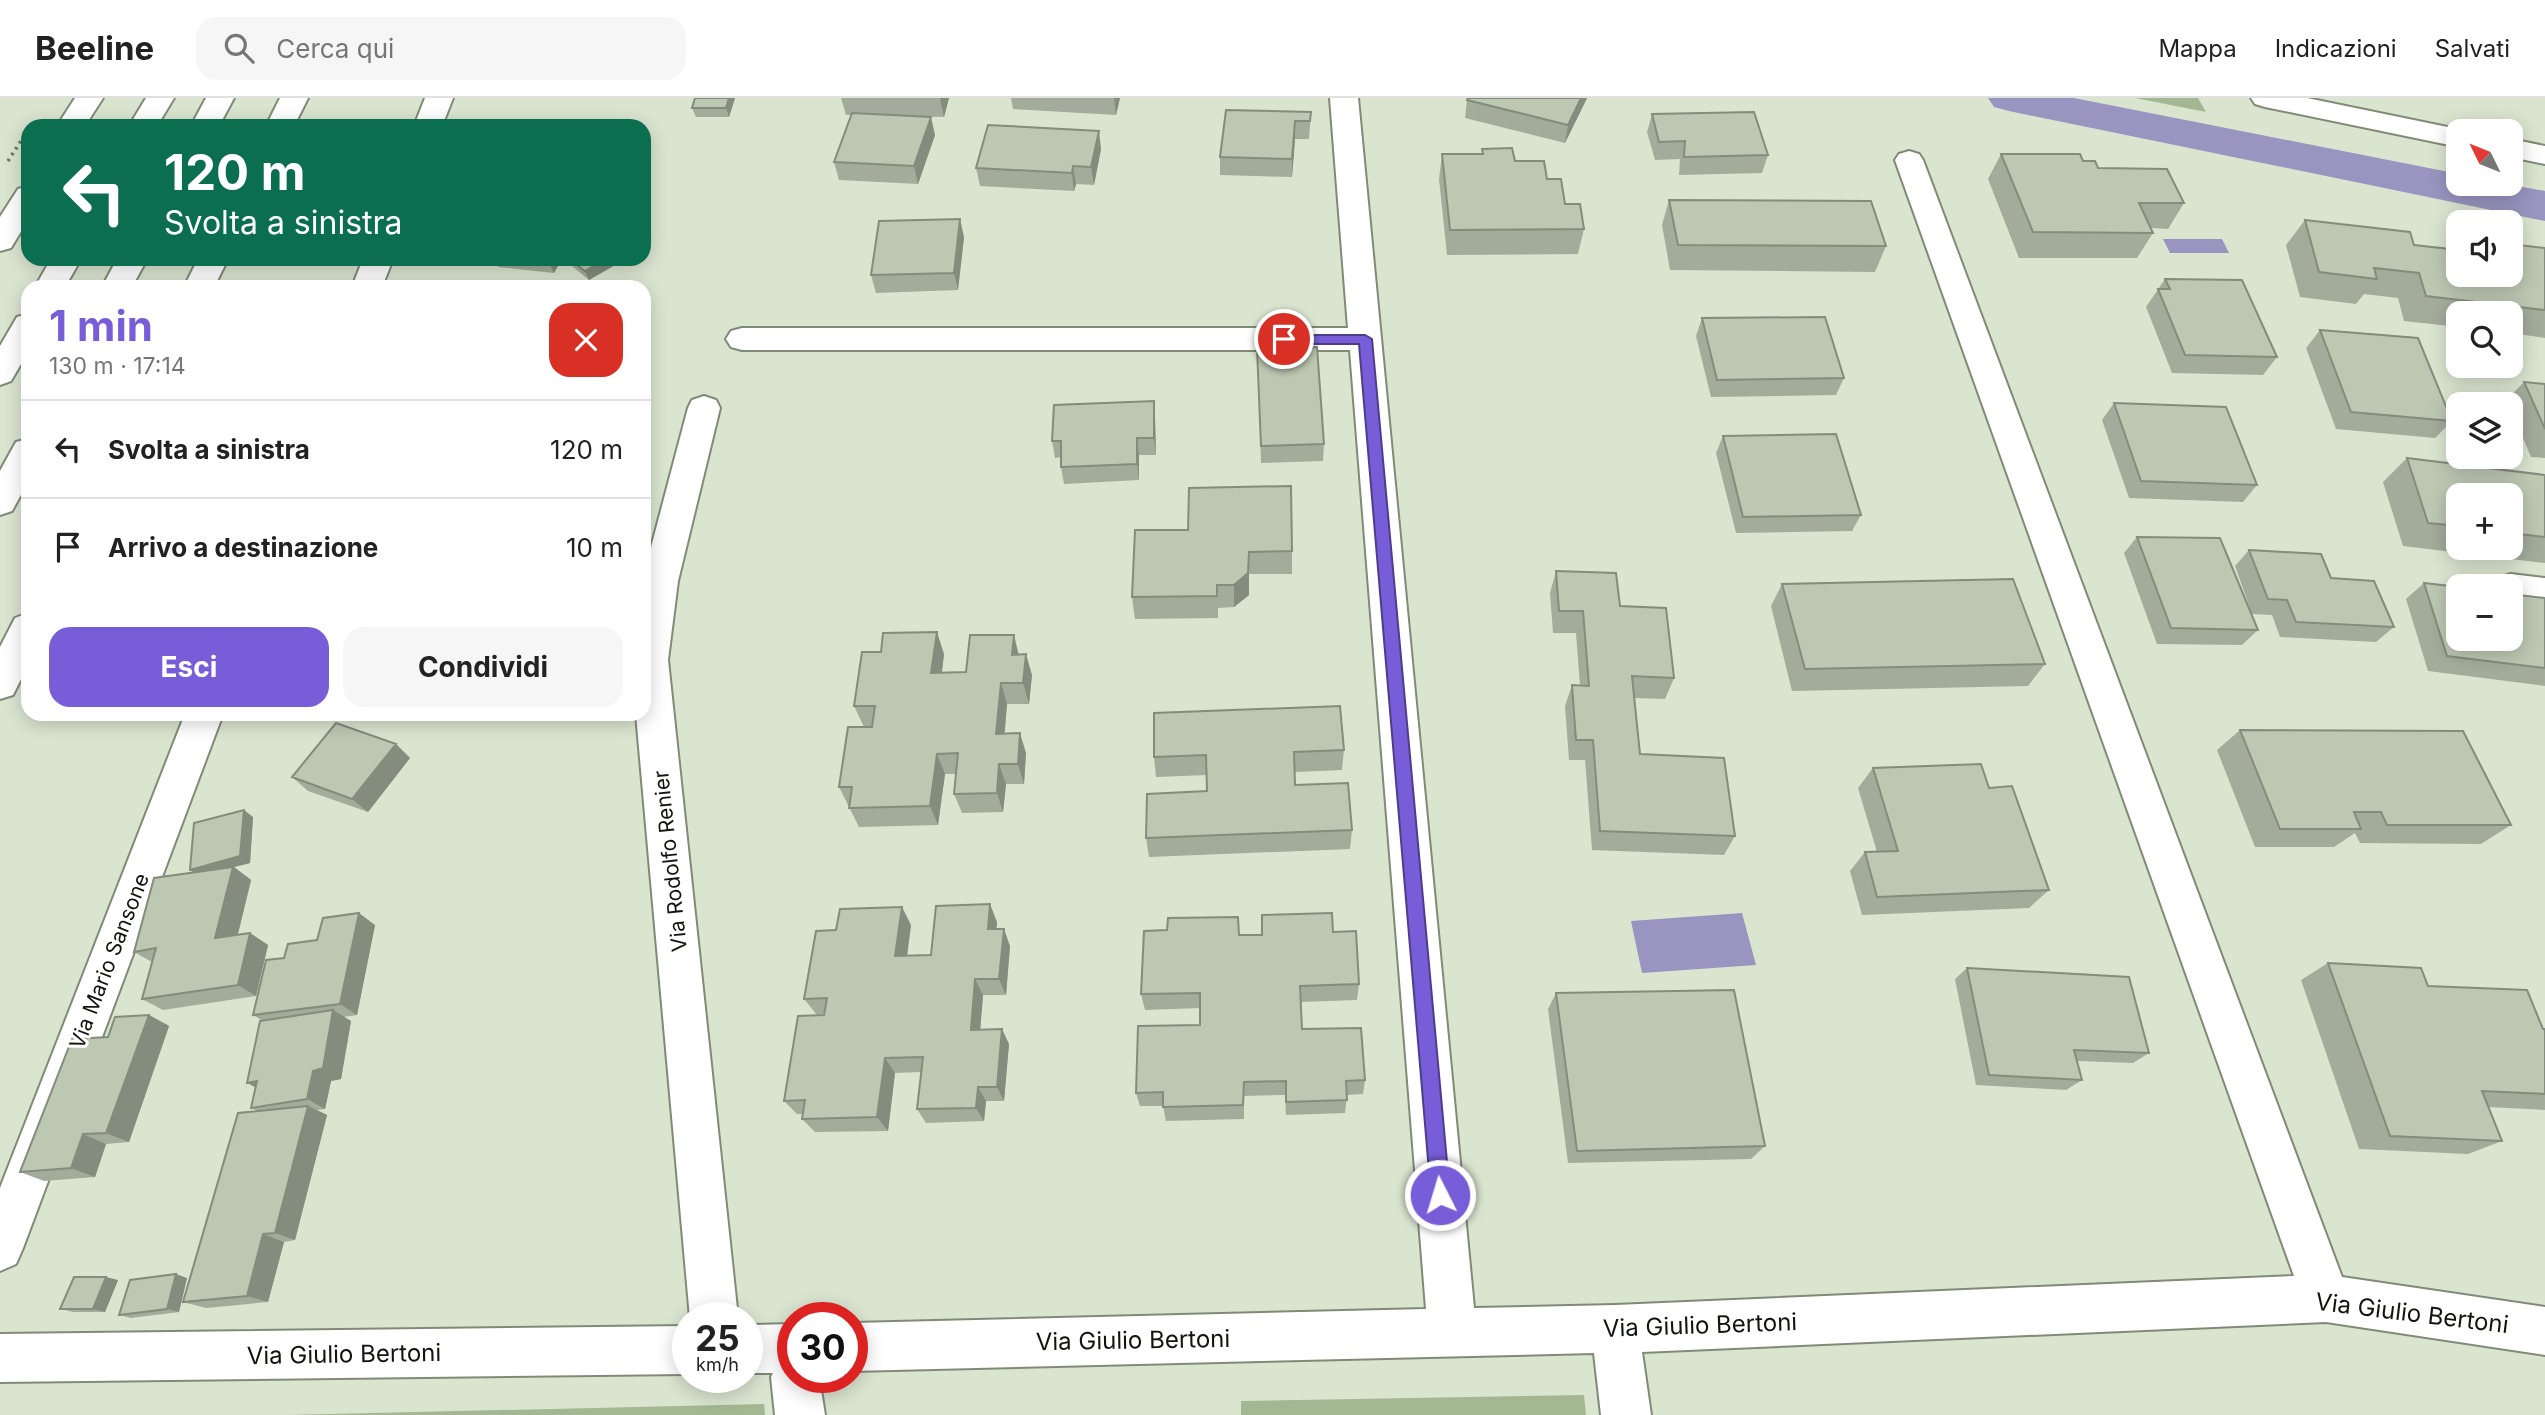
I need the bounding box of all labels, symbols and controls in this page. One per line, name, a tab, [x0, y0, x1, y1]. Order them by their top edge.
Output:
search box	[196, 17, 686, 80]
text: Beeline	[35, 28, 154, 68]
icon: search	[220, 29, 258, 67]
text: Cerca qui	[276, 33, 394, 64]
text: Mappa	[2158, 34, 2237, 63]
text: Indicazioni	[2275, 34, 2397, 63]
text: Salvati	[2435, 34, 2510, 63]
north arrow	[2446, 119, 2524, 196]
map controls	[2446, 119, 2523, 651]
text: 120 m	[164, 143, 305, 202]
icon: left	[49, 147, 140, 238]
text: Svolta a sinistra	[164, 203, 403, 242]
button: sound	[2446, 210, 2523, 287]
text: 1 min	[49, 300, 153, 351]
button: search	[2446, 301, 2523, 378]
button: close	[549, 303, 623, 377]
pin	[1254, 309, 1314, 369]
icon: arrive	[1265, 320, 1303, 358]
text: 130 m · 17:14	[49, 352, 186, 380]
button: layers	[2446, 392, 2523, 469]
icon: left	[49, 430, 87, 468]
text: Svolta a sinistra	[108, 434, 310, 465]
text: 120 m	[550, 434, 623, 465]
button: +	[2446, 483, 2523, 560]
icon: arrive	[49, 528, 87, 566]
text: Arrivo a destinazione	[108, 532, 378, 563]
text: 10 m	[566, 532, 623, 563]
button: −	[2446, 574, 2523, 651]
button: Esci	[49, 627, 329, 707]
button: Condividi	[343, 627, 623, 707]
street label: Via Rodolfo Renier	[648, 769, 692, 953]
street label: Via Mario Sansone	[64, 870, 154, 1052]
position arrow	[1403, 1158, 1477, 1232]
street label: Via Giulio Bertoni	[2314, 1287, 2510, 1339]
speed limit sign: 30	[777, 1302, 868, 1393]
street label: Via Giulio Bertoni	[1602, 1307, 1798, 1343]
text: 25	[695, 1317, 740, 1359]
street label: Via Giulio Bertoni	[1036, 1324, 1230, 1356]
street label: Via Giulio Bertoni	[247, 1338, 441, 1370]
text: km/h	[696, 1354, 739, 1375]

